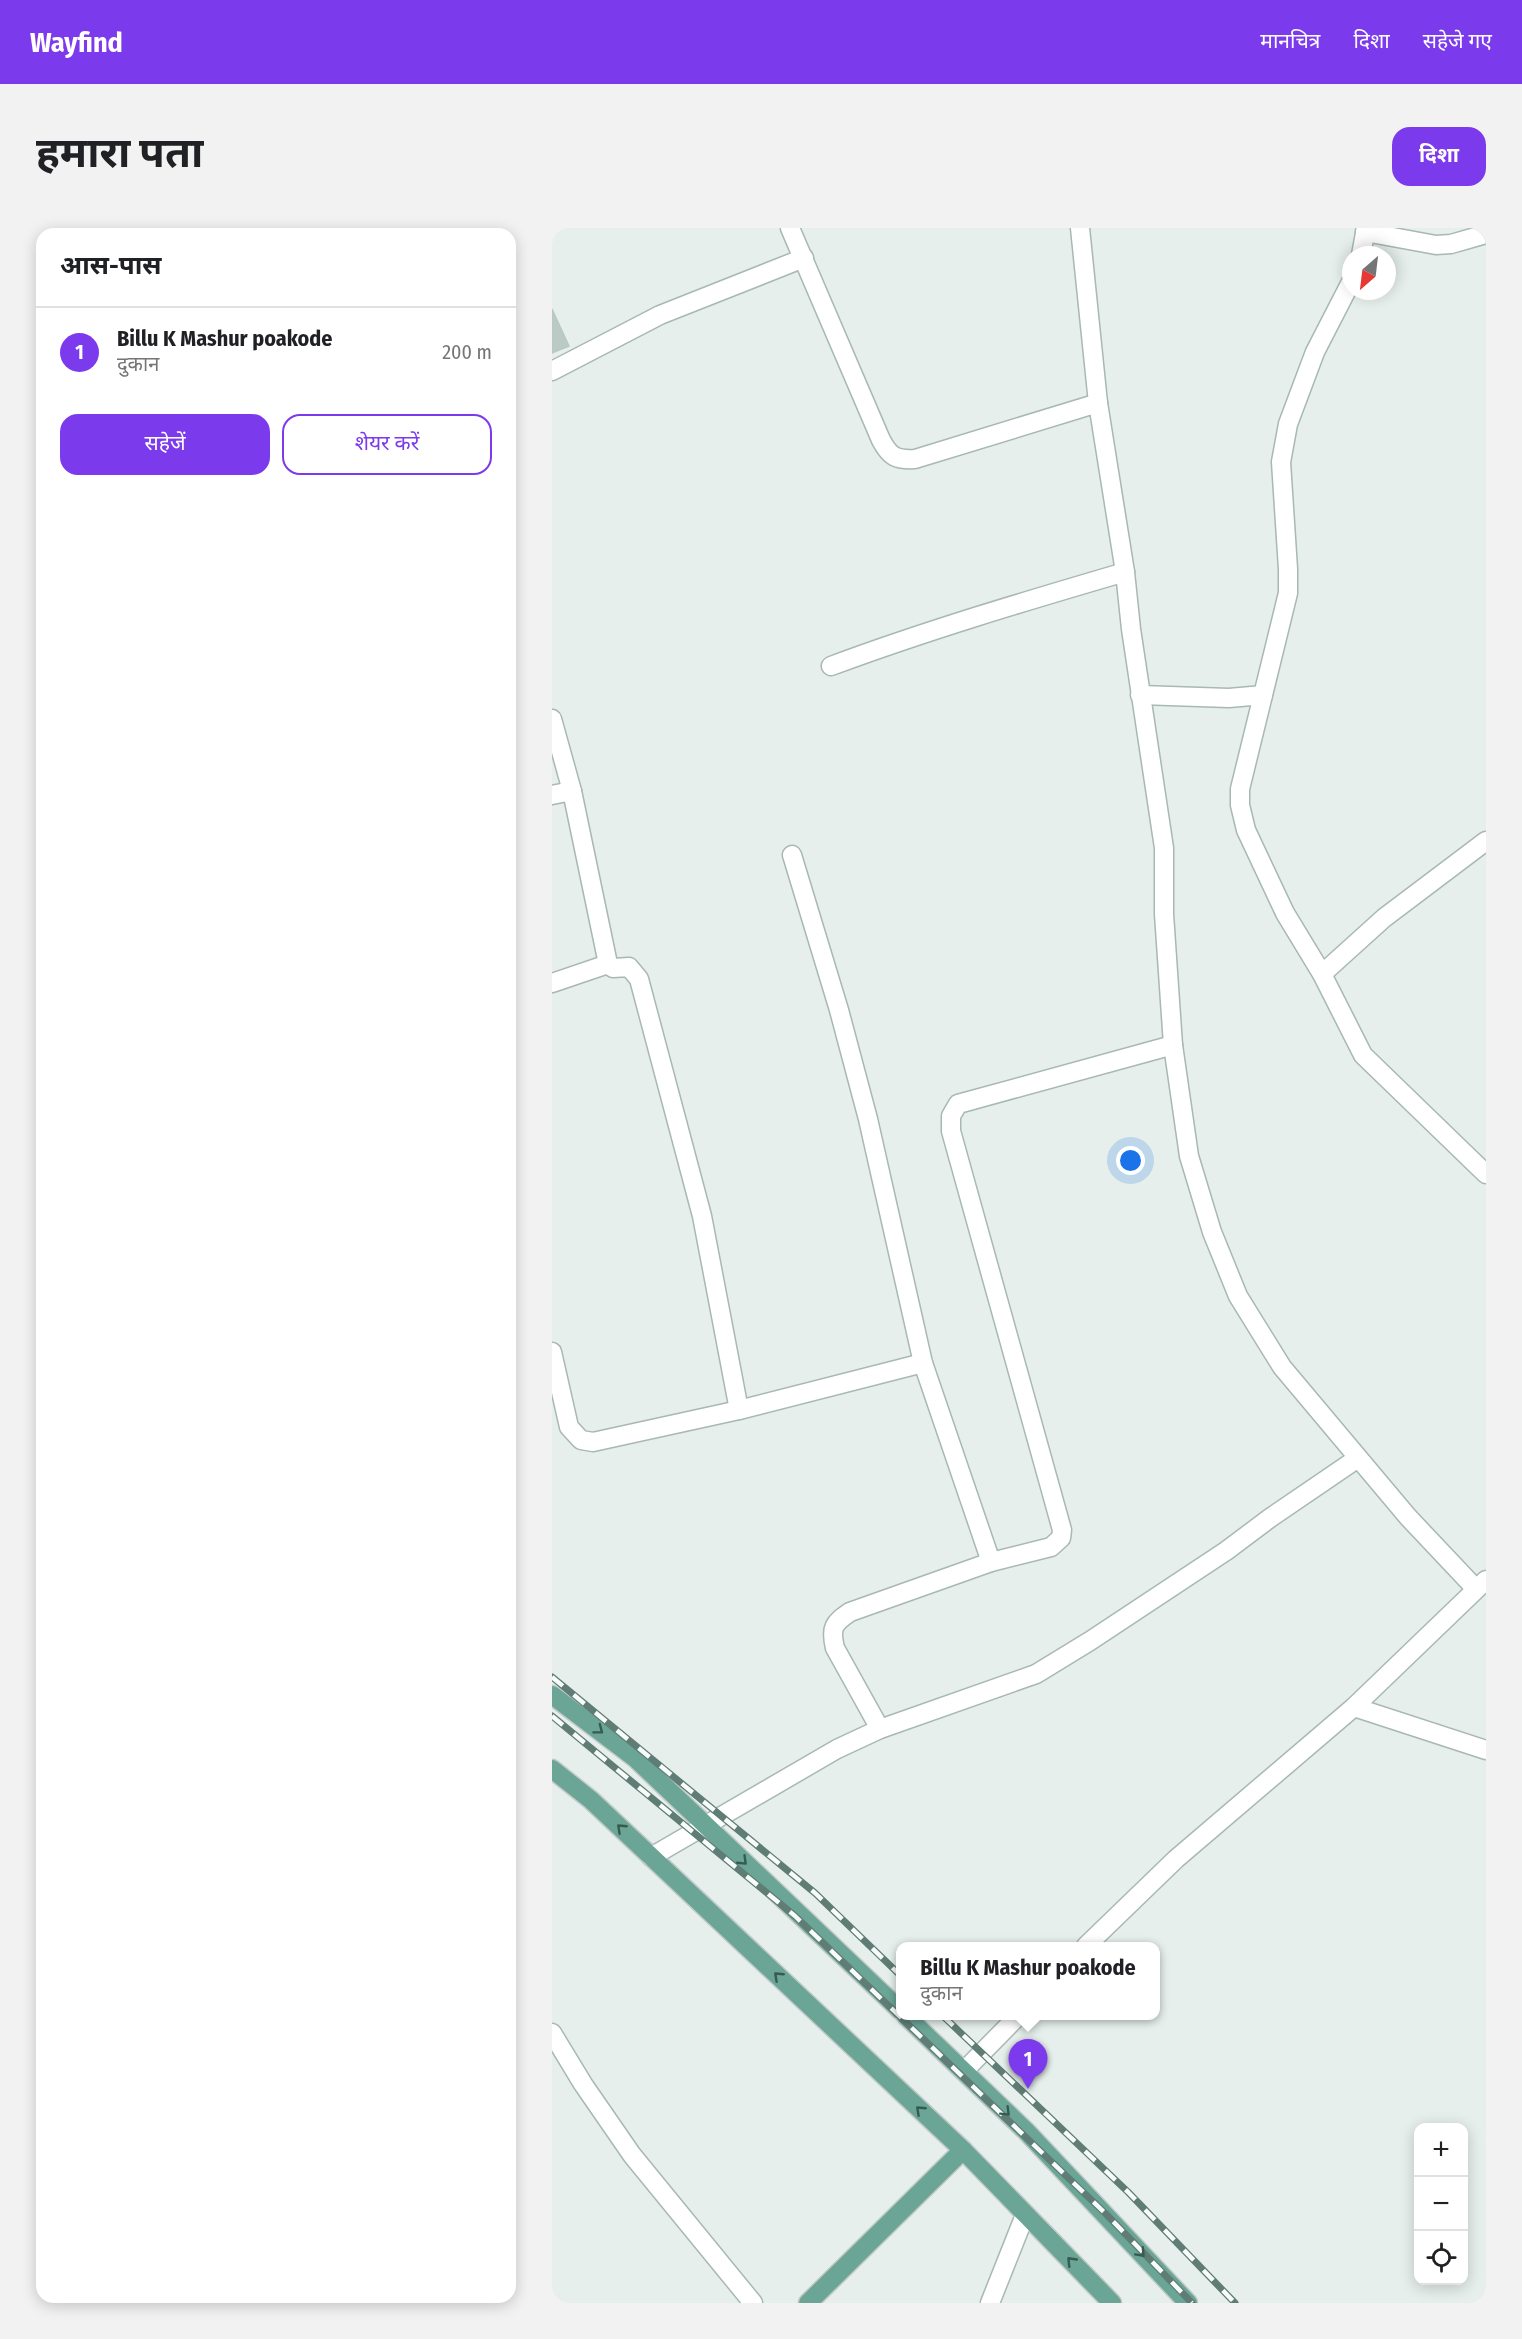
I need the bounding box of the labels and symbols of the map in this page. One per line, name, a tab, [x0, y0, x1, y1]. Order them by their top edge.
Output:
north arrow	[1342, 246, 1396, 300]
your location	[1116, 1146, 1145, 1175]
one-way arrow	[592, 1723, 603, 1734]
one-way arrow	[617, 1824, 627, 1835]
one-way arrow	[736, 1853, 747, 1864]
one-way arrow	[774, 1973, 785, 1984]
pin: 1	[1008, 2040, 1048, 2089]
one-way arrow	[999, 2105, 1010, 2115]
one-way arrow	[916, 2106, 927, 2117]
one-way arrow	[1133, 2245, 1144, 2256]
one-way arrow	[1067, 2258, 1078, 2269]

